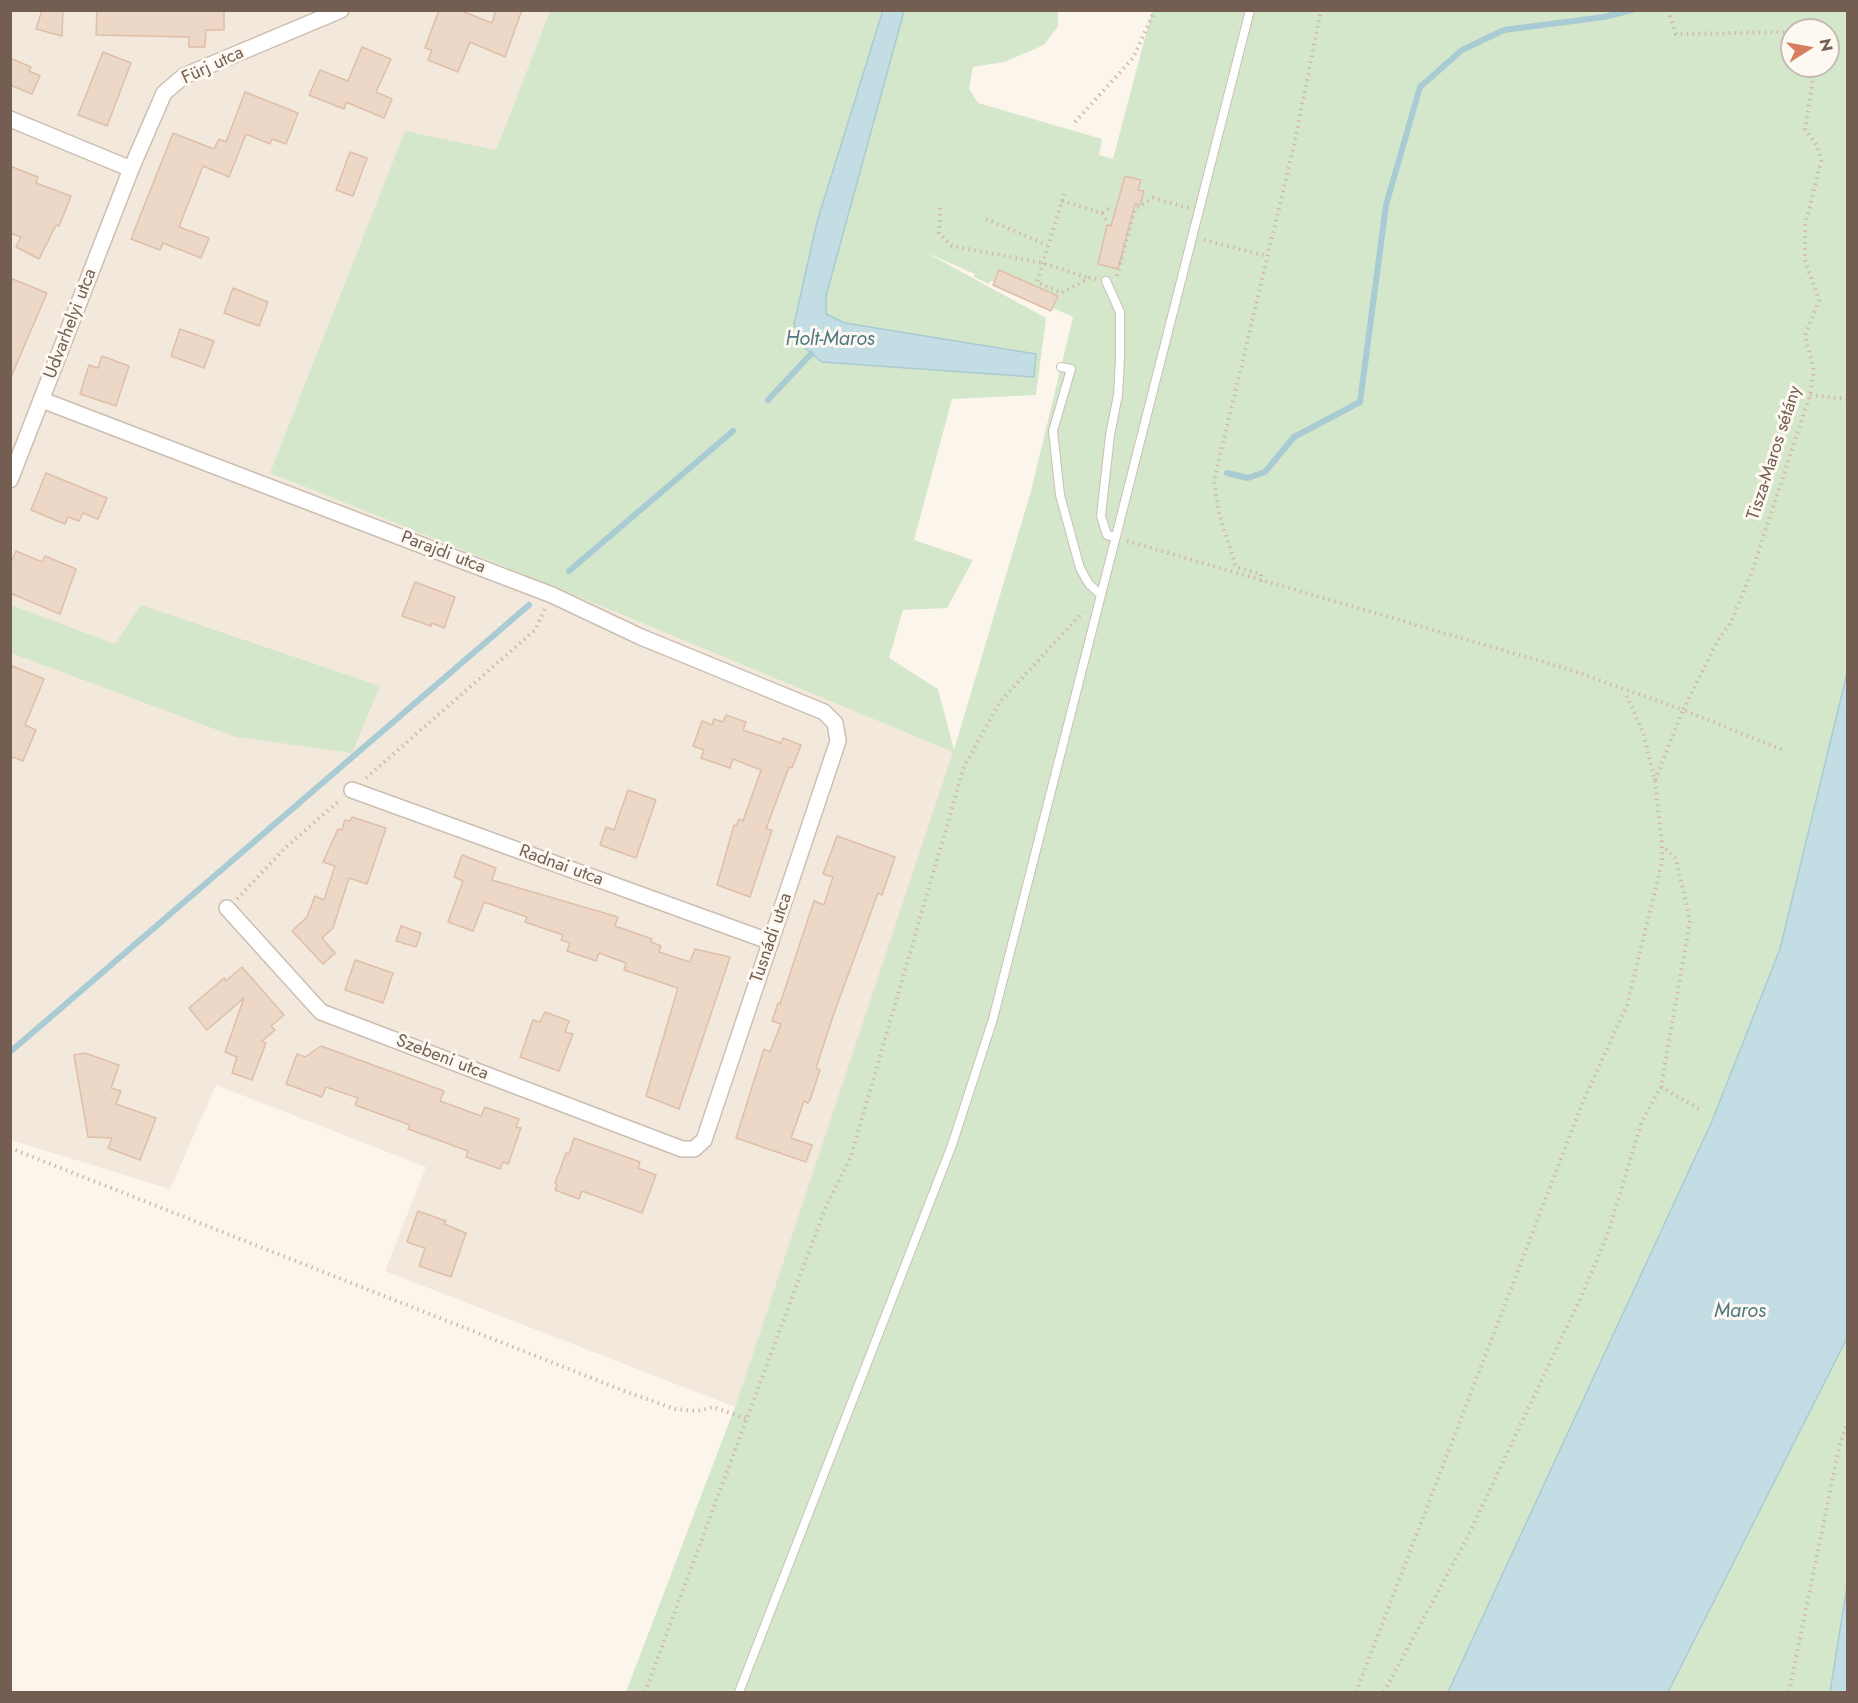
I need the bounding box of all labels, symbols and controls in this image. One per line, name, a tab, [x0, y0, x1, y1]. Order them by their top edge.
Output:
north arrow	[1780, 18, 1840, 78]
text: N	[1814, 36, 1839, 53]
street label: Fürj utca	[179, 42, 247, 90]
street label: Udvarhelyi utca	[40, 266, 102, 382]
water label: Holt-Maros	[785, 328, 875, 352]
street label: Tisza-Maros sétány	[1743, 383, 1807, 523]
street label: Parajdi utca	[398, 527, 488, 579]
street label: Radnai utca	[516, 841, 606, 891]
street label: Tusnádi utca	[747, 890, 797, 986]
street label: Szebeni utca	[393, 1030, 491, 1086]
water label: Maros	[1714, 1300, 1766, 1324]

